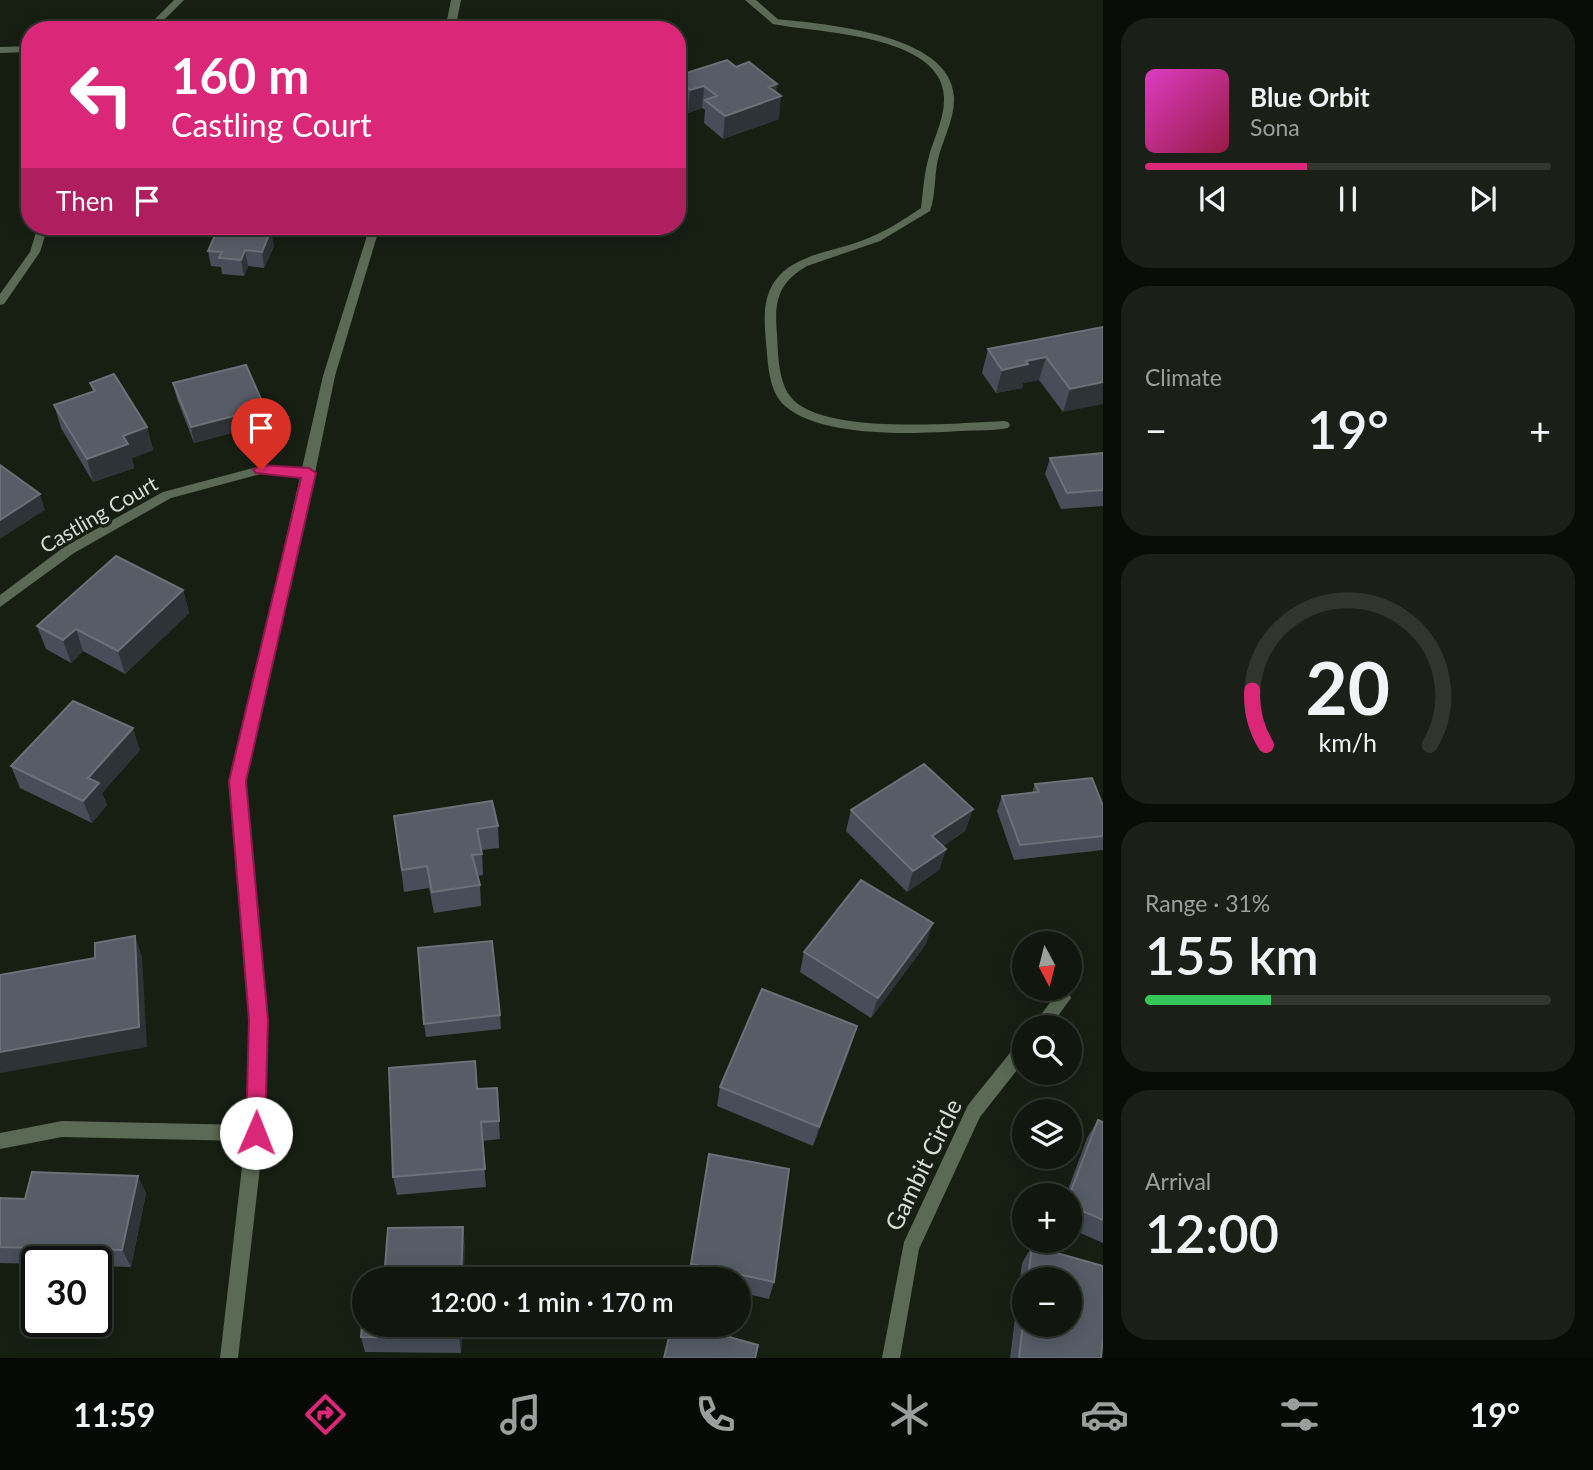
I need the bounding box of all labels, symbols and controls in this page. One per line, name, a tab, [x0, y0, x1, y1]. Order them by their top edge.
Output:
text: 160 m	[171, 46, 309, 104]
icon: left	[56, 49, 147, 140]
text: Blue Orbit	[1250, 81, 1370, 113]
text: Castling Court	[171, 105, 372, 144]
text: Sona	[1250, 113, 1300, 141]
icon: previous	[1194, 180, 1232, 218]
icon: pause	[1329, 180, 1367, 218]
icon: next	[1464, 180, 1502, 218]
icon: arrive	[128, 182, 166, 220]
text: Then	[56, 185, 114, 217]
text: Climate	[1145, 363, 1222, 391]
pin	[231, 398, 291, 470]
text: 19°	[1307, 398, 1389, 460]
text: −	[1145, 407, 1167, 453]
text: +	[1529, 407, 1551, 453]
icon: arrive	[242, 409, 280, 447]
street label: Castling Court	[35, 470, 162, 557]
text: 20	[1306, 643, 1390, 731]
text: km/h	[1319, 727, 1377, 757]
text: Range · 31%	[1145, 889, 1270, 917]
text: 155 km	[1145, 924, 1319, 986]
north arrow	[1012, 931, 1082, 1001]
map controls	[1012, 931, 1082, 1337]
button: search	[1012, 1015, 1082, 1085]
street label: Gambit Circle	[878, 1094, 967, 1235]
position arrow	[219, 1096, 293, 1170]
button: layers	[1012, 1099, 1082, 1169]
text: Arrival	[1145, 1167, 1211, 1195]
button: +	[1012, 1183, 1082, 1253]
text: 12:00	[1145, 1202, 1279, 1264]
speed limit sign: 30	[21, 1246, 112, 1337]
button: −	[1012, 1267, 1082, 1337]
text: 12:00 · 1 min · 170 m	[429, 1286, 674, 1318]
icon: directions	[301, 1390, 350, 1439]
icon: music	[496, 1390, 545, 1439]
icon: phone	[691, 1390, 740, 1439]
icon: climate	[885, 1390, 934, 1439]
icon: car	[1080, 1390, 1129, 1439]
icon: filters	[1275, 1390, 1324, 1439]
text: 11:59	[73, 1395, 155, 1434]
text: 19°	[1470, 1395, 1520, 1434]

